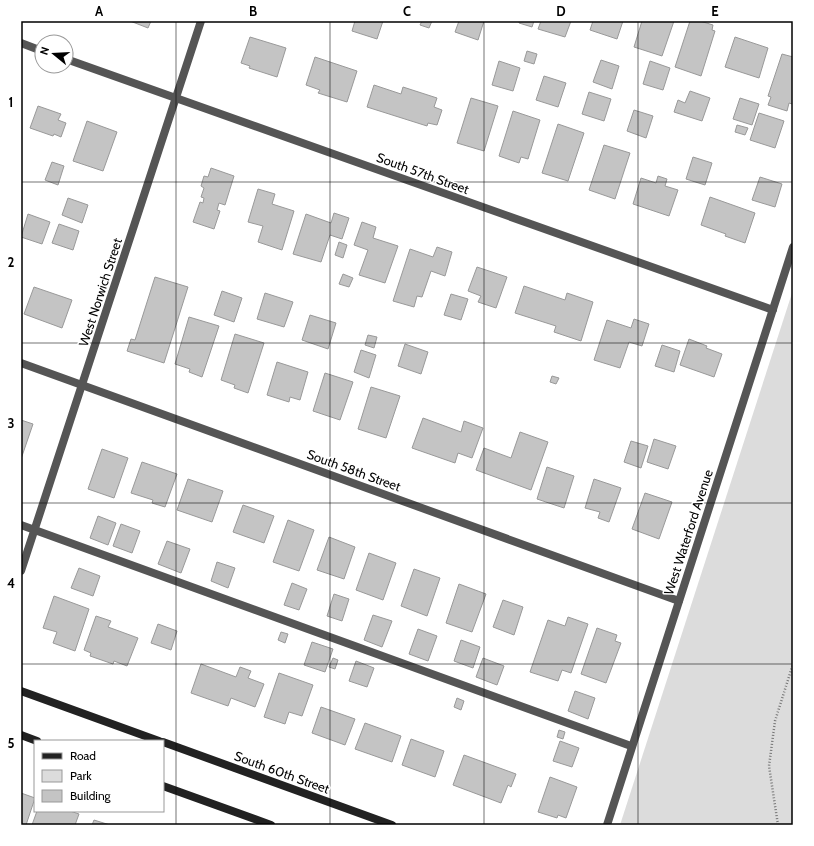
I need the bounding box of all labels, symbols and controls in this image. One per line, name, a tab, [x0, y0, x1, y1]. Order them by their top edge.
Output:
text: A	[95, 3, 104, 19]
text: B	[249, 3, 257, 19]
text: C	[403, 3, 411, 19]
text: D	[556, 3, 566, 19]
text: E	[711, 3, 719, 19]
north arrow	[34, 34, 74, 74]
text: N	[37, 45, 52, 57]
text: 1	[9, 94, 13, 110]
street label: South 57th Street	[375, 149, 472, 197]
street label: West Norwich Street	[75, 235, 125, 348]
text: 2	[8, 254, 15, 270]
text: 3	[7, 415, 15, 431]
street label: South 58th Street	[305, 446, 404, 495]
street label: West Waterford Avenue	[660, 467, 716, 597]
text: 4	[7, 575, 15, 591]
text: 5	[8, 735, 15, 751]
legend	[34, 740, 164, 812]
street label: South 60th Street	[232, 747, 332, 797]
text: Road	[70, 748, 96, 763]
text: Park	[70, 768, 92, 783]
text: Building	[70, 788, 112, 803]

